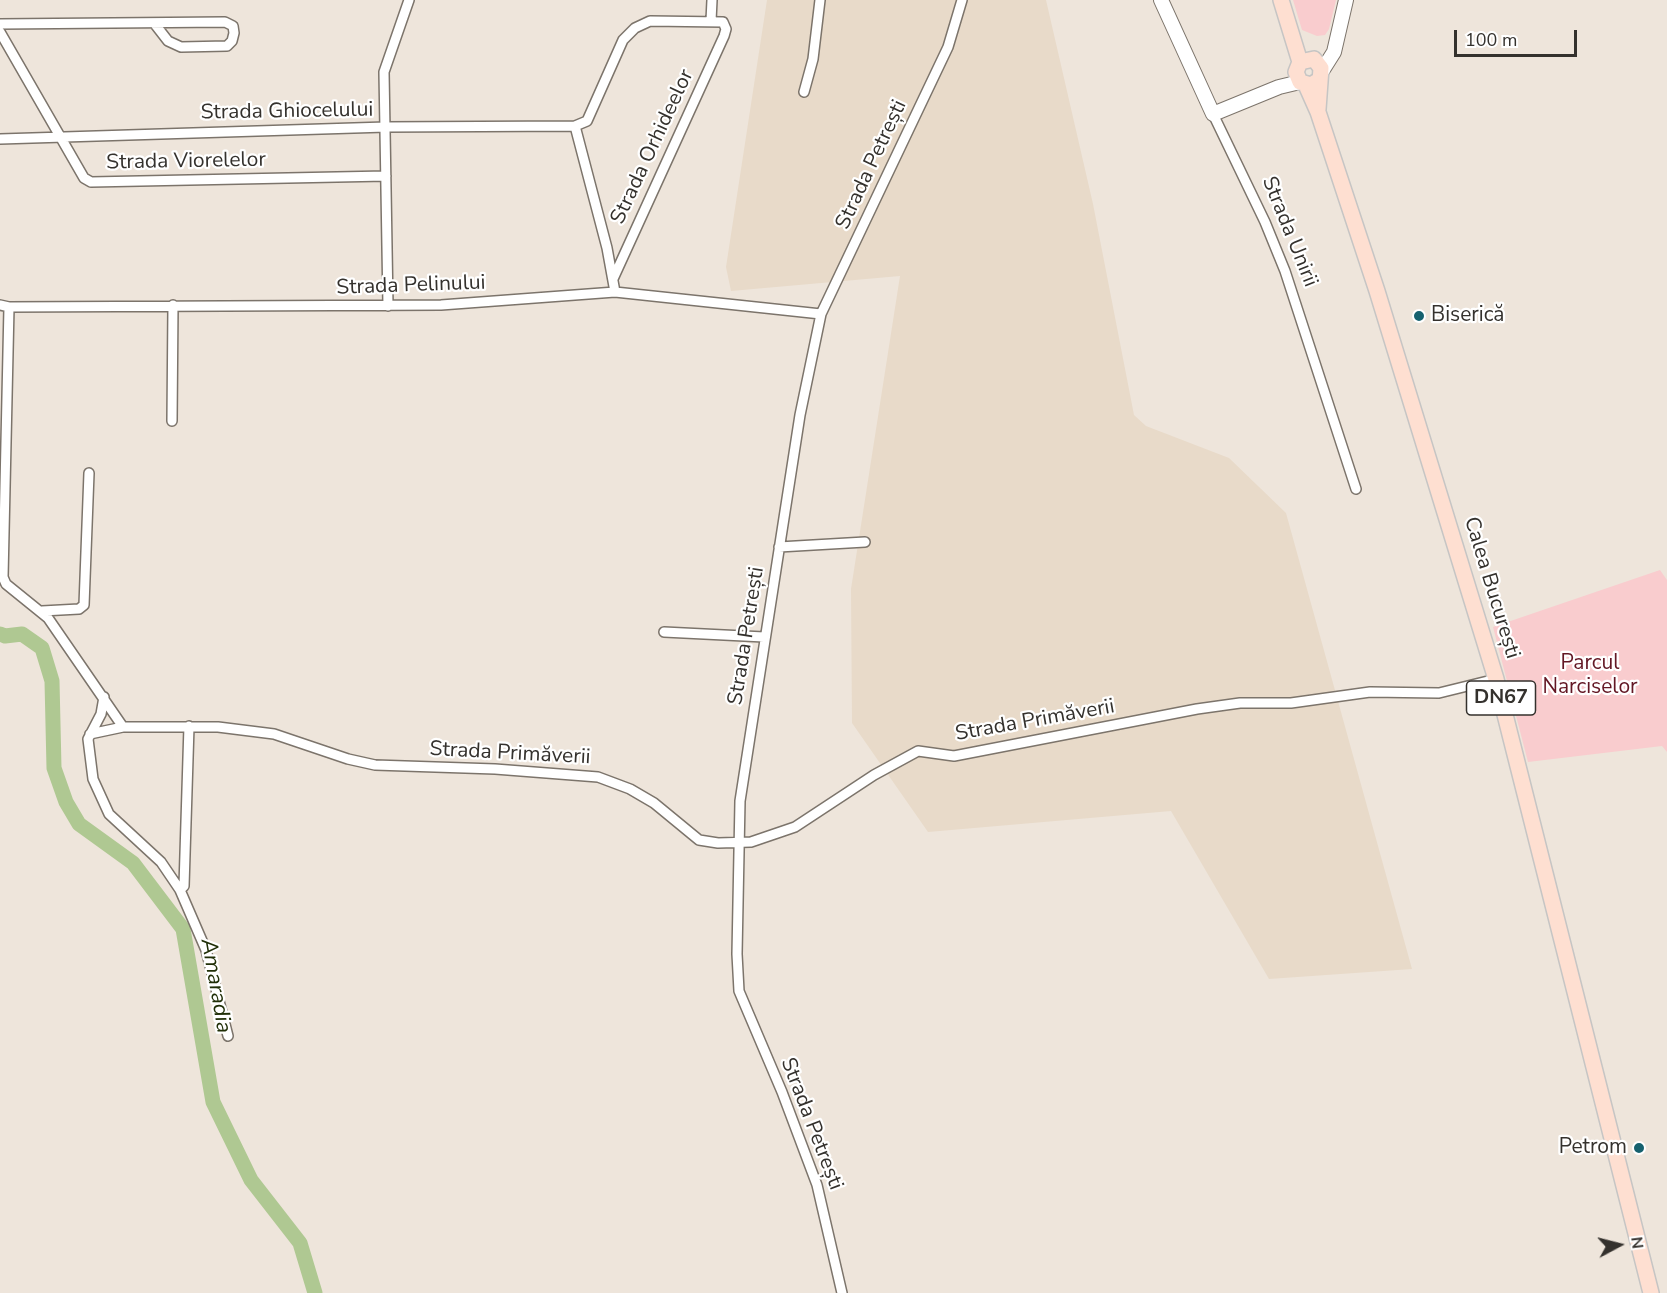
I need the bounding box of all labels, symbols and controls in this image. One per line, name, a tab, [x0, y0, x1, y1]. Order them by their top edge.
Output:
scale bar	[1457, 18, 1580, 56]
text: 100 m	[1465, 28, 1517, 52]
street label: Strada Orhideelor	[606, 66, 700, 228]
street label: Strada Petrești	[831, 96, 913, 234]
street label: Strada Ghiocelului	[200, 98, 374, 126]
street label: Strada Viorelelor	[106, 148, 266, 176]
street label: Strada Unirii	[1255, 173, 1323, 291]
street label: Strada Pelinului	[336, 271, 486, 301]
place label: Biserică	[1431, 303, 1504, 329]
marker: Biserică	[1412, 309, 1426, 323]
street label: Calea București	[1457, 514, 1525, 662]
street label: Strada Petrești	[724, 565, 770, 707]
park label: Parcul Narciselor	[1542, 651, 1638, 701]
road number: DN67	[1466, 681, 1536, 715]
street label: Strada Primăverii	[953, 695, 1117, 747]
street label: Strada Primăverii	[429, 737, 591, 771]
water label: Amaradia	[194, 937, 236, 1035]
street label: Strada Petrești	[774, 1054, 848, 1194]
place label: Petrom	[1559, 1135, 1627, 1161]
marker: Petrom	[1632, 1141, 1646, 1155]
north arrow	[1589, 1215, 1649, 1275]
text: N	[1625, 1236, 1649, 1250]

